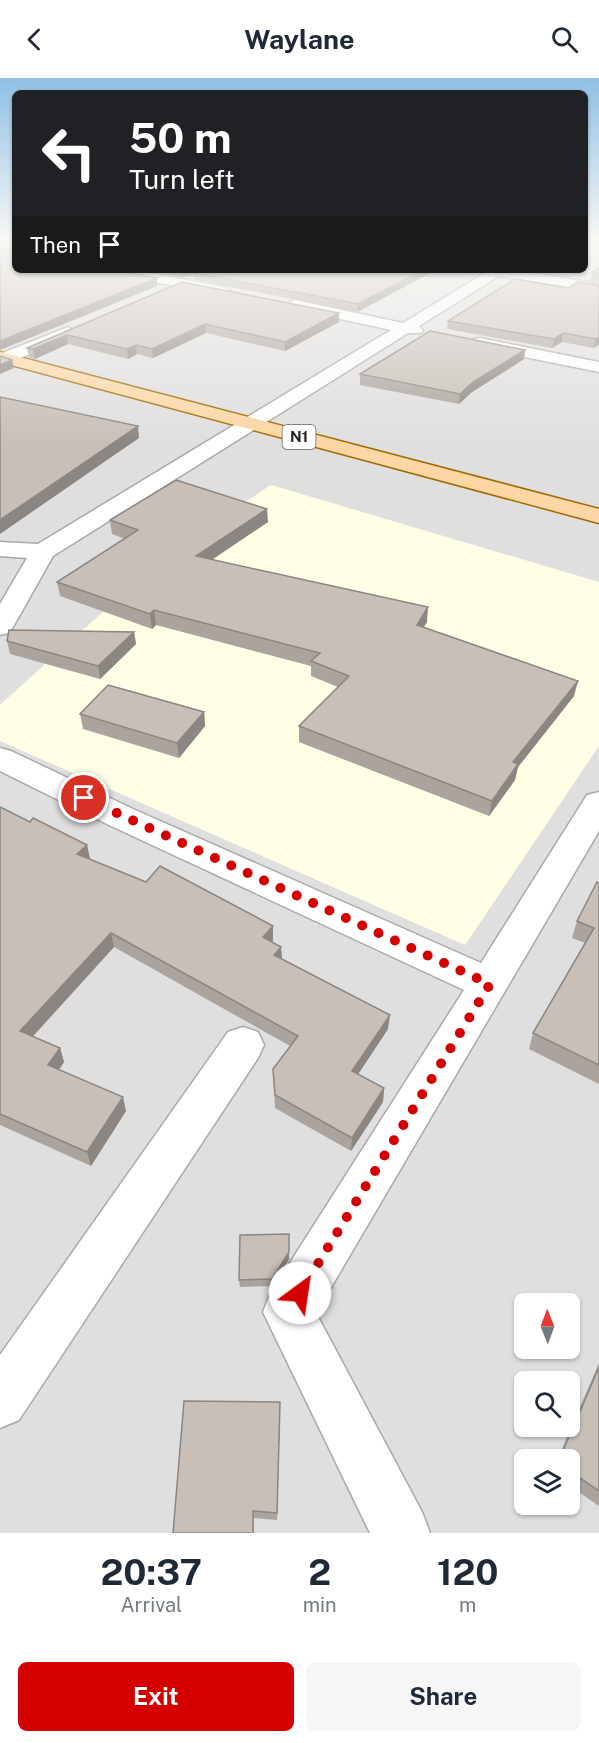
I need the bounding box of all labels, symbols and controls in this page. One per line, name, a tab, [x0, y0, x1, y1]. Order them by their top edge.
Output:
icon: back	[18, 23, 51, 56]
text: Waylane	[244, 23, 355, 55]
icon: search	[548, 23, 581, 56]
text: 50 m	[129, 113, 232, 162]
icon: left	[30, 114, 108, 192]
text: Turn left	[129, 163, 235, 195]
icon: arrive	[93, 228, 126, 261]
text: Then	[30, 232, 81, 258]
road number: N1	[282, 425, 316, 449]
pin	[58, 772, 109, 823]
icon: arrive	[67, 781, 100, 814]
position arrow	[268, 1261, 332, 1325]
north arrow	[514, 1293, 580, 1359]
map controls	[514, 1293, 580, 1515]
button: search	[514, 1371, 580, 1437]
button: layers	[514, 1449, 580, 1515]
text: 20:37	[100, 1551, 202, 1593]
text: 2	[308, 1551, 331, 1593]
text: 120	[437, 1551, 499, 1593]
text: Arrival	[120, 1593, 182, 1617]
text: min	[303, 1593, 337, 1617]
text: m	[459, 1593, 476, 1617]
button: Exit	[18, 1662, 294, 1731]
button: Share	[306, 1662, 581, 1731]

